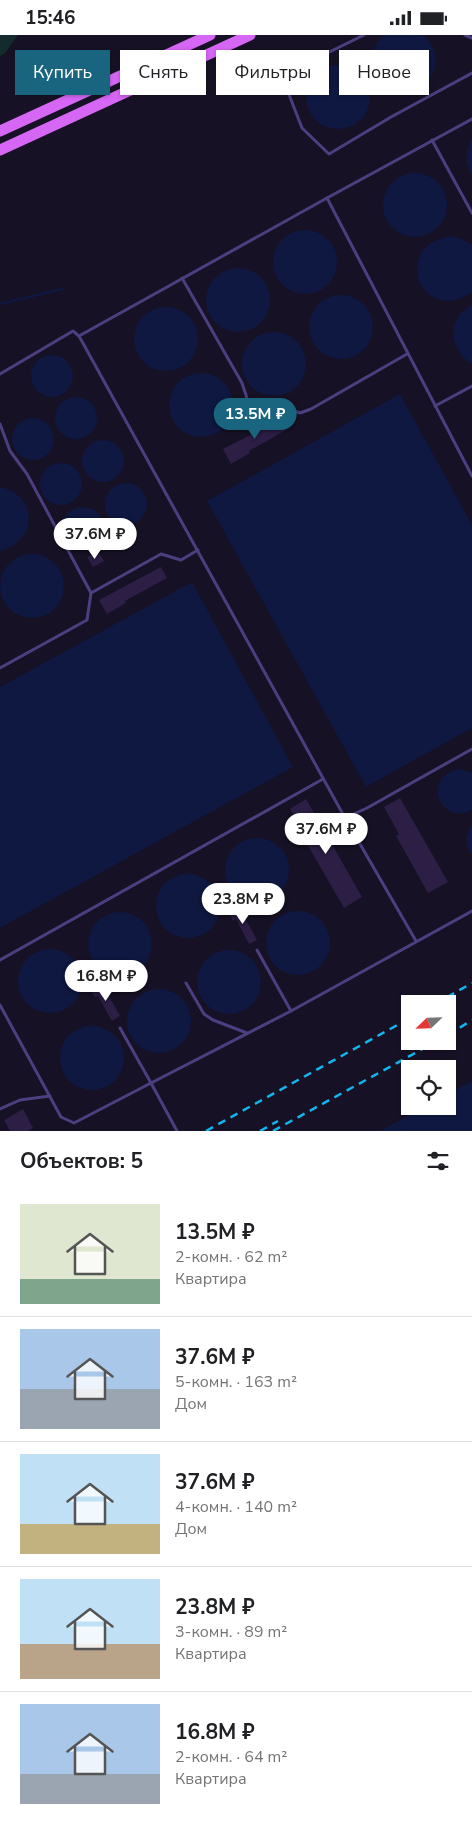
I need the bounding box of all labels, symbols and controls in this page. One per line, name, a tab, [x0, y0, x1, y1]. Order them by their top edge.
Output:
text: 15:46	[25, 5, 75, 31]
chip: Купить	[15, 50, 110, 95]
chip: Снять	[120, 50, 206, 95]
chip: Фильтры	[216, 50, 329, 95]
chip: Новое	[339, 50, 429, 95]
pin: 13.5M ₽	[209, 397, 301, 440]
text: 13.5M ₽	[225, 403, 285, 425]
pin: 37.6M ₽	[49, 517, 141, 560]
text: 37.6M ₽	[65, 523, 125, 545]
pin: 37.6M ₽	[280, 813, 372, 855]
text: 37.6M ₽	[296, 818, 356, 840]
pin: 23.8M ₽	[197, 883, 289, 925]
text: 23.8M ₽	[213, 888, 273, 910]
pin: 16.8M ₽	[60, 959, 152, 1002]
text: 16.8M ₽	[76, 965, 136, 987]
north arrow	[401, 995, 456, 1050]
map controls	[401, 995, 456, 1115]
button: locate	[401, 1060, 456, 1115]
text: Объектов: 5	[20, 1147, 143, 1175]
icon: filters	[424, 1147, 452, 1175]
text: 13.5M ₽	[175, 1218, 255, 1246]
icon: home	[60, 1224, 120, 1284]
text: 2-комн. · 62 m²	[175, 1246, 287, 1268]
text: Квартира	[175, 1268, 247, 1290]
text: 37.6M ₽	[175, 1343, 255, 1371]
icon: home	[60, 1349, 120, 1409]
text: 5-комн. · 163 m²	[175, 1371, 297, 1393]
text: Дом	[175, 1393, 207, 1415]
text: 37.6M ₽	[175, 1468, 255, 1496]
icon: home	[60, 1474, 120, 1534]
text: 4-комн. · 140 m²	[175, 1496, 297, 1518]
text: Дом	[175, 1518, 207, 1540]
text: 23.8M ₽	[175, 1593, 255, 1621]
icon: home	[60, 1599, 120, 1659]
text: 3-комн. · 89 m²	[175, 1621, 287, 1643]
text: Квартира	[175, 1643, 247, 1665]
text: 16.8M ₽	[175, 1718, 255, 1746]
icon: home	[60, 1724, 120, 1784]
text: 2-комн. · 64 m²	[175, 1746, 287, 1768]
text: Квартира	[175, 1768, 247, 1790]

